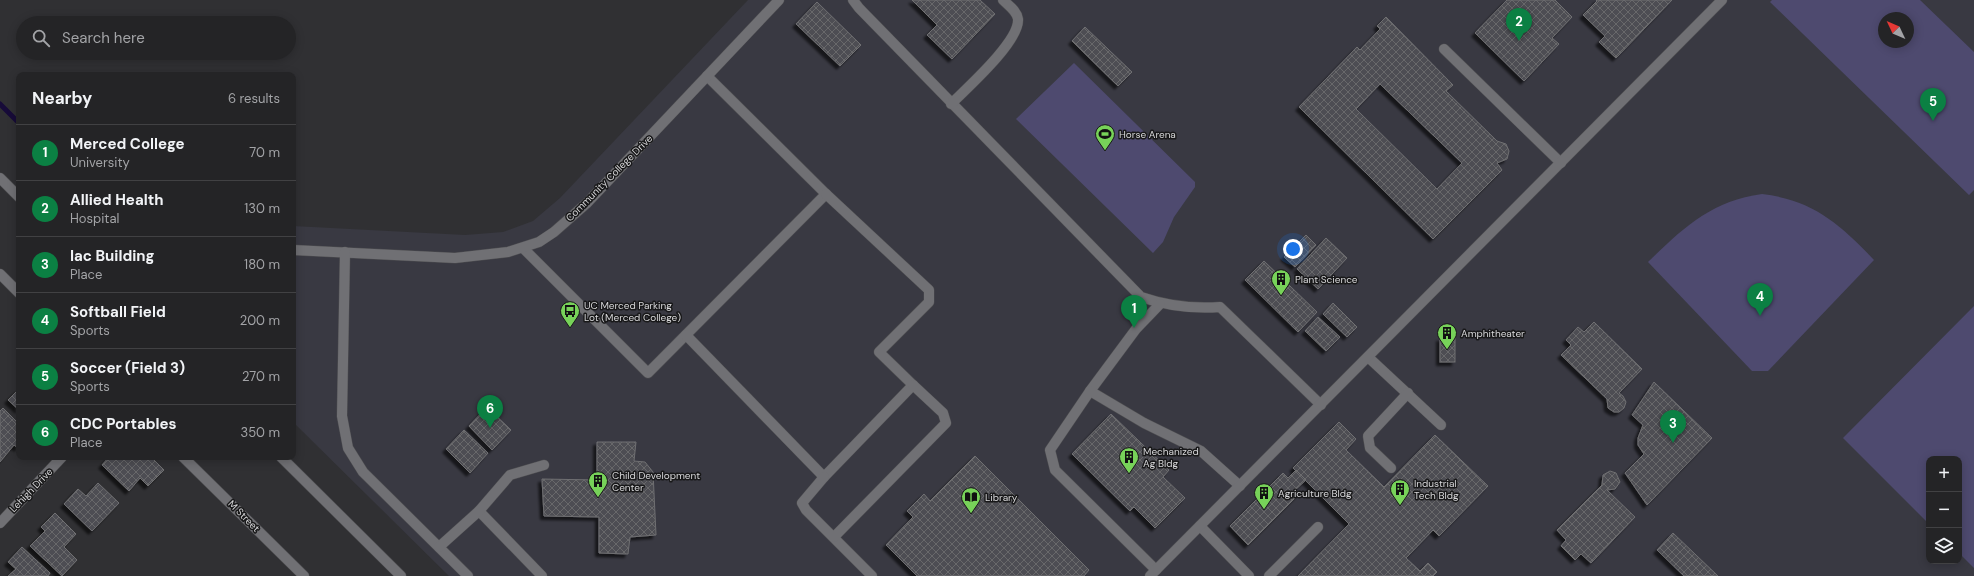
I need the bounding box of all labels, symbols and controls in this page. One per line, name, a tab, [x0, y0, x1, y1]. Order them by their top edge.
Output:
pin: 2	[1506, 8, 1532, 41]
north arrow	[1878, 12, 1914, 48]
search box	[16, 16, 296, 60]
icon: search	[30, 27, 52, 49]
text: Search here	[62, 28, 145, 48]
text: Nearby	[32, 87, 92, 109]
pin: 5	[1920, 88, 1946, 121]
text: 6 results	[228, 90, 280, 107]
sports icon: Horse Arena	[1094, 123, 1116, 151]
place label: Horse Arena	[1119, 128, 1176, 141]
street label: Community College Drive	[563, 132, 655, 224]
text: Merced College	[70, 134, 185, 154]
text: 1	[43, 144, 47, 161]
text: 70 m	[249, 144, 280, 161]
text: University	[70, 154, 130, 171]
text: Allied Health	[70, 190, 163, 210]
text: 2	[41, 200, 49, 217]
text: 130 m	[244, 200, 280, 217]
text: Hospital	[70, 210, 119, 227]
your location	[1283, 239, 1303, 259]
text: Iac Building	[70, 246, 155, 266]
text: 3	[41, 256, 49, 273]
text: 180 m	[244, 256, 280, 273]
text: Place	[70, 266, 102, 283]
building icon: Plant Science	[1270, 268, 1292, 296]
place label: Plant Science	[1295, 273, 1358, 286]
pin: 4	[1747, 283, 1773, 316]
pin: 1	[1121, 295, 1147, 328]
place label: UC Merced Parking Lot (Merced College)	[584, 299, 681, 324]
bus stop icon: UC Merced Parking Lot (Merced College)	[559, 300, 581, 328]
text: Softball Field	[70, 302, 166, 322]
text: 4	[41, 312, 49, 329]
text: 200 m	[240, 312, 280, 329]
text: Sports	[70, 322, 110, 339]
building icon: Amphitheater	[1436, 322, 1458, 350]
place label: Amphitheater	[1461, 327, 1525, 340]
text: Soccer (Field 3)	[70, 358, 185, 378]
text: 5	[41, 368, 49, 385]
text: 270 m	[242, 368, 280, 385]
text: Sports	[70, 378, 110, 395]
pin: 6	[477, 395, 503, 428]
pin: 3	[1660, 410, 1686, 443]
text: CDC Portables	[70, 414, 177, 434]
text: 6	[41, 424, 49, 441]
text: 350 m	[240, 424, 280, 441]
text: Place	[70, 434, 102, 451]
place label: Mechanized Ag Bldg	[1143, 445, 1199, 470]
building icon: Mechanized Ag Bldg	[1118, 446, 1140, 474]
map controls	[1926, 456, 1962, 564]
button: +	[1926, 456, 1962, 492]
street label: Lehigh Drive	[7, 465, 56, 515]
place label: Child Development Center	[612, 469, 700, 494]
building icon: Child Development Center	[587, 470, 609, 498]
place label: Industrial Tech Bldg	[1414, 477, 1459, 502]
building icon: Industrial Tech Bldg	[1389, 478, 1411, 506]
building icon: Agriculture Bldg	[1253, 482, 1275, 510]
library icon: Library	[960, 486, 982, 514]
place label: Agriculture Bldg	[1278, 487, 1352, 500]
place label: Library	[985, 491, 1018, 504]
button: −	[1926, 492, 1962, 528]
street label: M Street	[225, 497, 263, 535]
button: layers	[1926, 528, 1962, 564]

